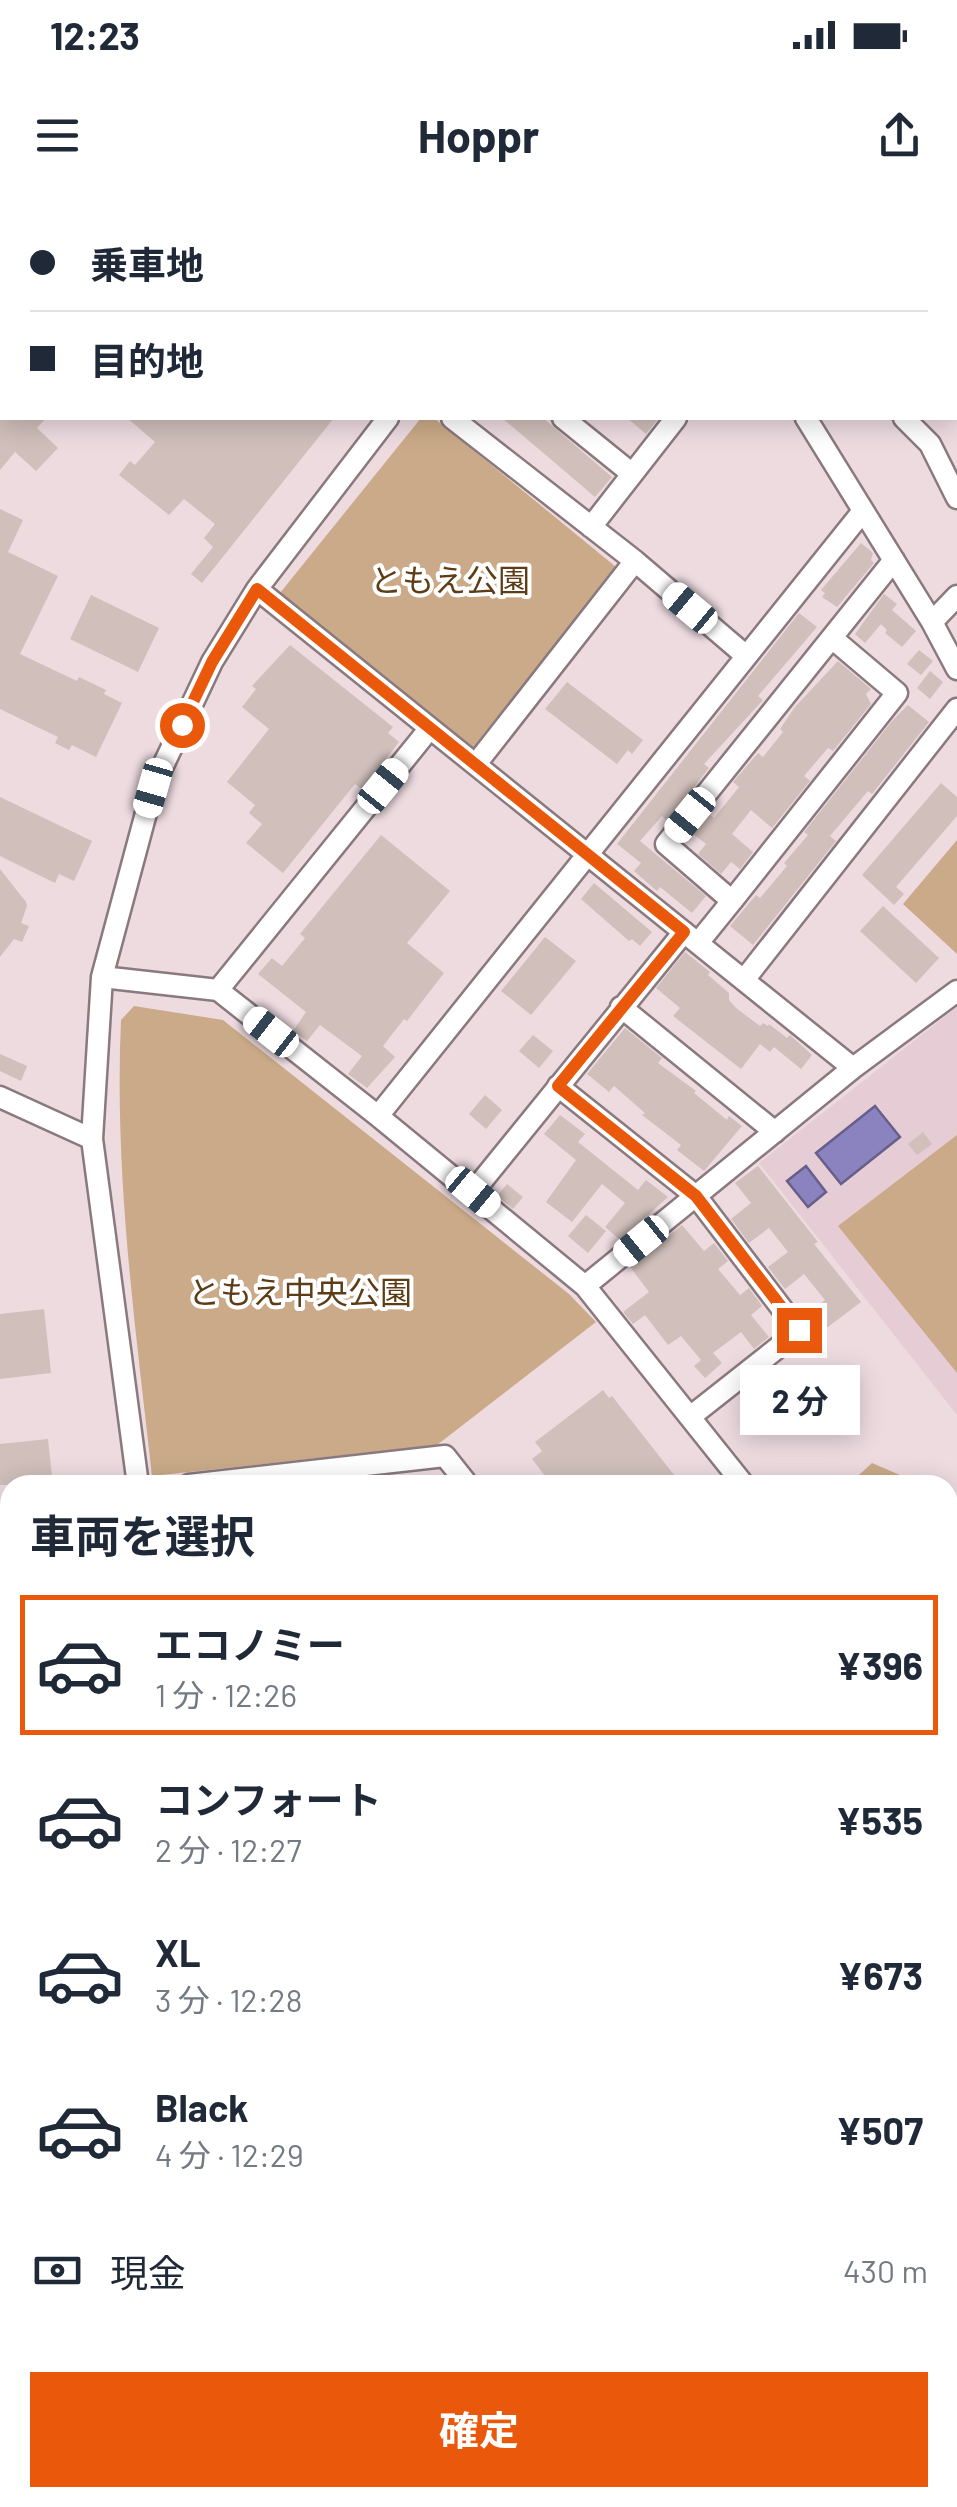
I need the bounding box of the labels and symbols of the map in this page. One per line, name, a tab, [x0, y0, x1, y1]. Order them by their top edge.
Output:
park label: ともえ公園	[370, 560, 530, 598]
car	[657, 577, 723, 639]
route start	[160, 703, 205, 748]
car	[352, 753, 414, 819]
car	[130, 755, 176, 821]
car	[659, 782, 721, 848]
car	[238, 1002, 304, 1062]
car	[440, 1161, 506, 1223]
car	[608, 1210, 674, 1272]
park label: ともえ中央公園	[188, 1272, 412, 1310]
route end	[777, 1308, 822, 1353]
callout: 2 分	[739, 1365, 859, 1435]

